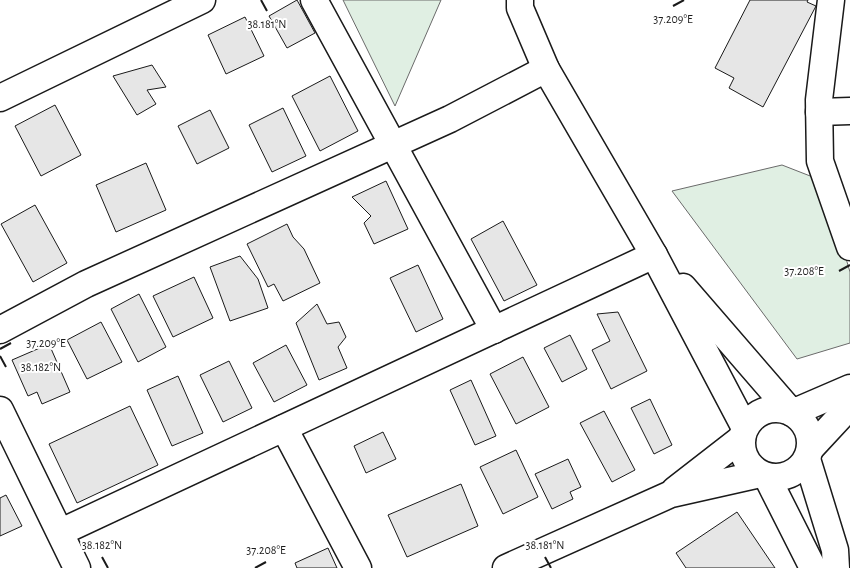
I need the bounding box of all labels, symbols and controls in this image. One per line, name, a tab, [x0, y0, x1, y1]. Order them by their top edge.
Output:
text: 37.209°E	[653, 13, 693, 25]
text: 38.181°N	[247, 18, 287, 30]
text: 37.208°E	[784, 265, 824, 277]
text: 37.209°E	[26, 337, 66, 349]
text: 38.182°N	[21, 361, 61, 373]
text: 38.182°N	[82, 539, 122, 551]
text: 38.181°N	[525, 539, 565, 551]
text: 37.208°E	[246, 544, 286, 556]

